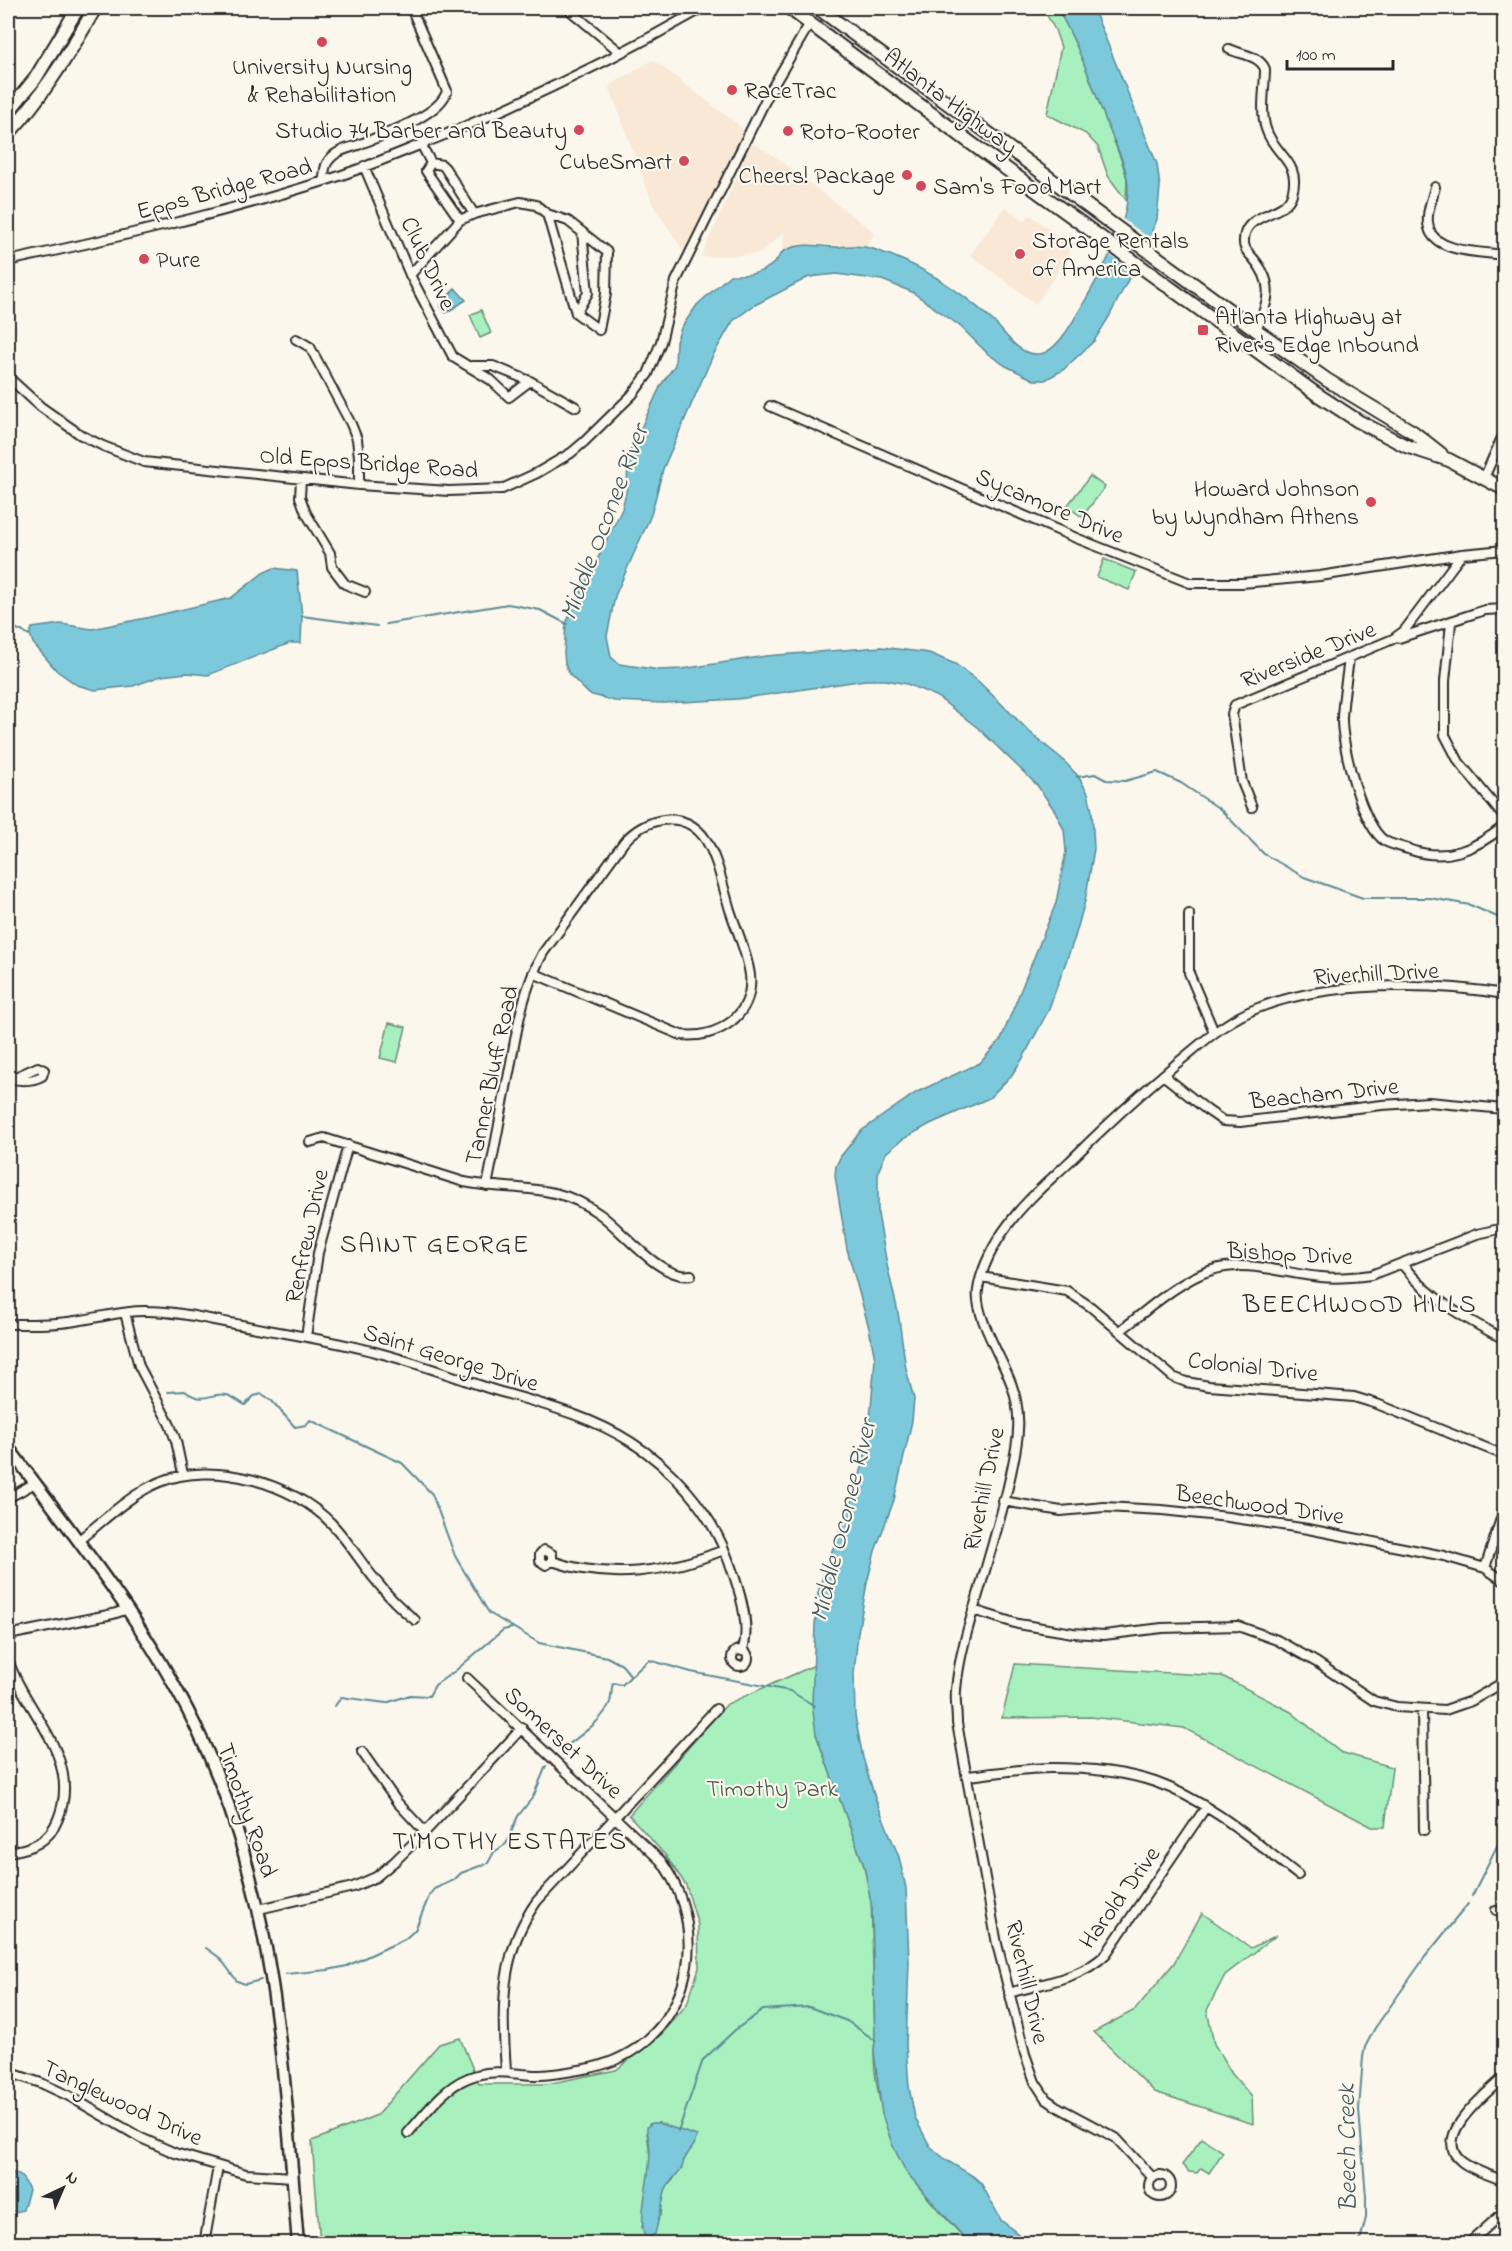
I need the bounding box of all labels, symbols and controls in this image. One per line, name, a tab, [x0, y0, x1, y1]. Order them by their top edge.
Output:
scale bar	[1287, 33, 1394, 71]
marker: University Nursing & Rehabilitation	[315, 35, 329, 49]
street label: Atlanta Highway	[874, 41, 1024, 166]
text: 100 m	[1296, 43, 1336, 69]
place label: University Nursing & Rehabilitation	[232, 51, 412, 114]
place label: RaceTrac	[744, 75, 837, 110]
marker: RaceTrac	[725, 83, 739, 97]
place label: Studio 74 Barber and Beauty	[275, 115, 567, 151]
place label: Roto-Rooter	[800, 116, 920, 151]
marker: Studio 74 Barber and Beauty	[572, 123, 586, 137]
marker: Roto-Rooter	[781, 124, 795, 138]
place label: CubeSmart	[559, 146, 672, 181]
street label: Epps Bridge Road	[133, 150, 317, 231]
marker: CubeSmart	[677, 154, 691, 168]
place label: Cheers! Package	[739, 160, 895, 195]
marker: Cheers! Package	[900, 168, 914, 182]
place label: Sam's Food Mart	[933, 171, 1102, 206]
marker: Sam's Food Mart	[914, 179, 928, 193]
street label: Club Drive	[390, 212, 464, 317]
place label: Storage Rentals of America	[1032, 225, 1189, 288]
place label: Pure	[156, 244, 201, 279]
marker: Storage Rentals of America	[1013, 247, 1027, 261]
marker: Pure	[137, 252, 151, 266]
place label: Atlanta Highway at River's Edge Inbound	[1215, 301, 1419, 364]
marker: Atlanta Highway at River's Edge Inbound	[1196, 323, 1210, 337]
water label: Middle Oconee River	[551, 417, 662, 626]
street label: Old Epps Bridge Road	[258, 439, 480, 490]
street label: Sycamore Drive	[969, 460, 1129, 555]
place label: Howard Johnson by Wyndham Athens	[1152, 473, 1359, 537]
marker: Howard Johnson by Wyndham Athens	[1364, 495, 1378, 509]
street label: Riverside Drive	[1236, 613, 1382, 699]
street label: Riverhill Drive	[1312, 955, 1440, 996]
street label: Tanner Bluff Road	[457, 982, 530, 1168]
street label: Beacham Drive	[1247, 1070, 1401, 1121]
street label: Renfrew Drive	[277, 1166, 340, 1307]
district label: SAINT GEORGE	[340, 1227, 530, 1265]
street label: Bishop Drive	[1225, 1235, 1354, 1276]
district label: BEECHWOOD HILLS	[1242, 1287, 1477, 1325]
street label: Saint George Drive	[358, 1316, 543, 1403]
street label: Colonial Drive	[1186, 1344, 1320, 1393]
water label: Middle Oconee River	[801, 1413, 889, 1626]
street label: Riverhill Drive	[955, 1424, 1016, 1555]
street label: Beechwood Drive	[1172, 1477, 1346, 1536]
street label: Somerset Drive	[495, 1679, 630, 1809]
street label: Timothy Road	[205, 1739, 285, 1884]
park label: Timothy Park	[706, 1773, 838, 1809]
district label: TIMOTHY ESTATES	[392, 1824, 628, 1862]
street label: Harold Drive	[1072, 1840, 1171, 1957]
street label: Riverhill Drive	[994, 1917, 1057, 2048]
street label: Tanglewood Drive	[36, 2052, 208, 2157]
water label: Beech Creek	[1329, 2082, 1369, 2212]
north arrow	[33, 2158, 93, 2218]
text: N	[60, 2166, 84, 2191]

